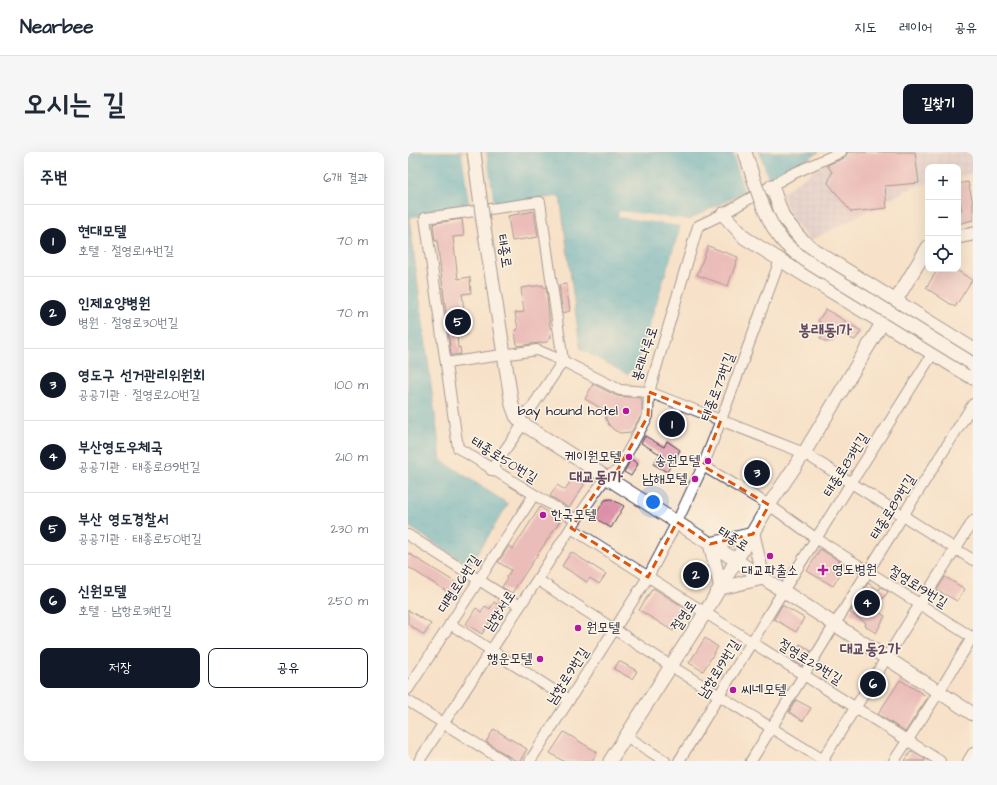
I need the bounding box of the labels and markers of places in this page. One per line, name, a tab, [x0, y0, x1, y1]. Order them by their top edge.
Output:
pin: 5	[445, 307, 471, 337]
place label: bay hound hotel	[518, 401, 618, 421]
marker: bay hound hotel	[621, 406, 631, 416]
pin: 1	[659, 409, 685, 439]
place label: 케이원모텔	[565, 447, 622, 467]
place label: 송원모텔	[655, 451, 701, 471]
marker: 케이원모텔	[624, 452, 634, 462]
marker: 송원모텔	[703, 456, 713, 466]
pin: 3	[744, 458, 770, 488]
place label: 남해모텔	[642, 469, 688, 489]
marker: 남해모텔	[690, 474, 700, 484]
place label: 한국모텔	[551, 505, 597, 525]
marker: 한국모텔	[538, 510, 548, 520]
marker: 대교파출소	[765, 551, 775, 561]
pin: 2	[683, 560, 709, 590]
place label: 영도병원	[832, 560, 877, 580]
place label: 대교파출소	[742, 561, 798, 581]
marker: 영도병원	[817, 564, 829, 576]
pin: 4	[854, 588, 880, 618]
place label: 원모텔	[586, 618, 621, 638]
marker: 원모텔	[573, 623, 583, 633]
place label: 행운모텔	[487, 649, 533, 669]
marker: 행운모텔	[535, 654, 545, 664]
pin: 6	[860, 669, 886, 699]
place label: 씨네모텔	[741, 680, 787, 700]
marker: 씨네모텔	[728, 685, 738, 695]

